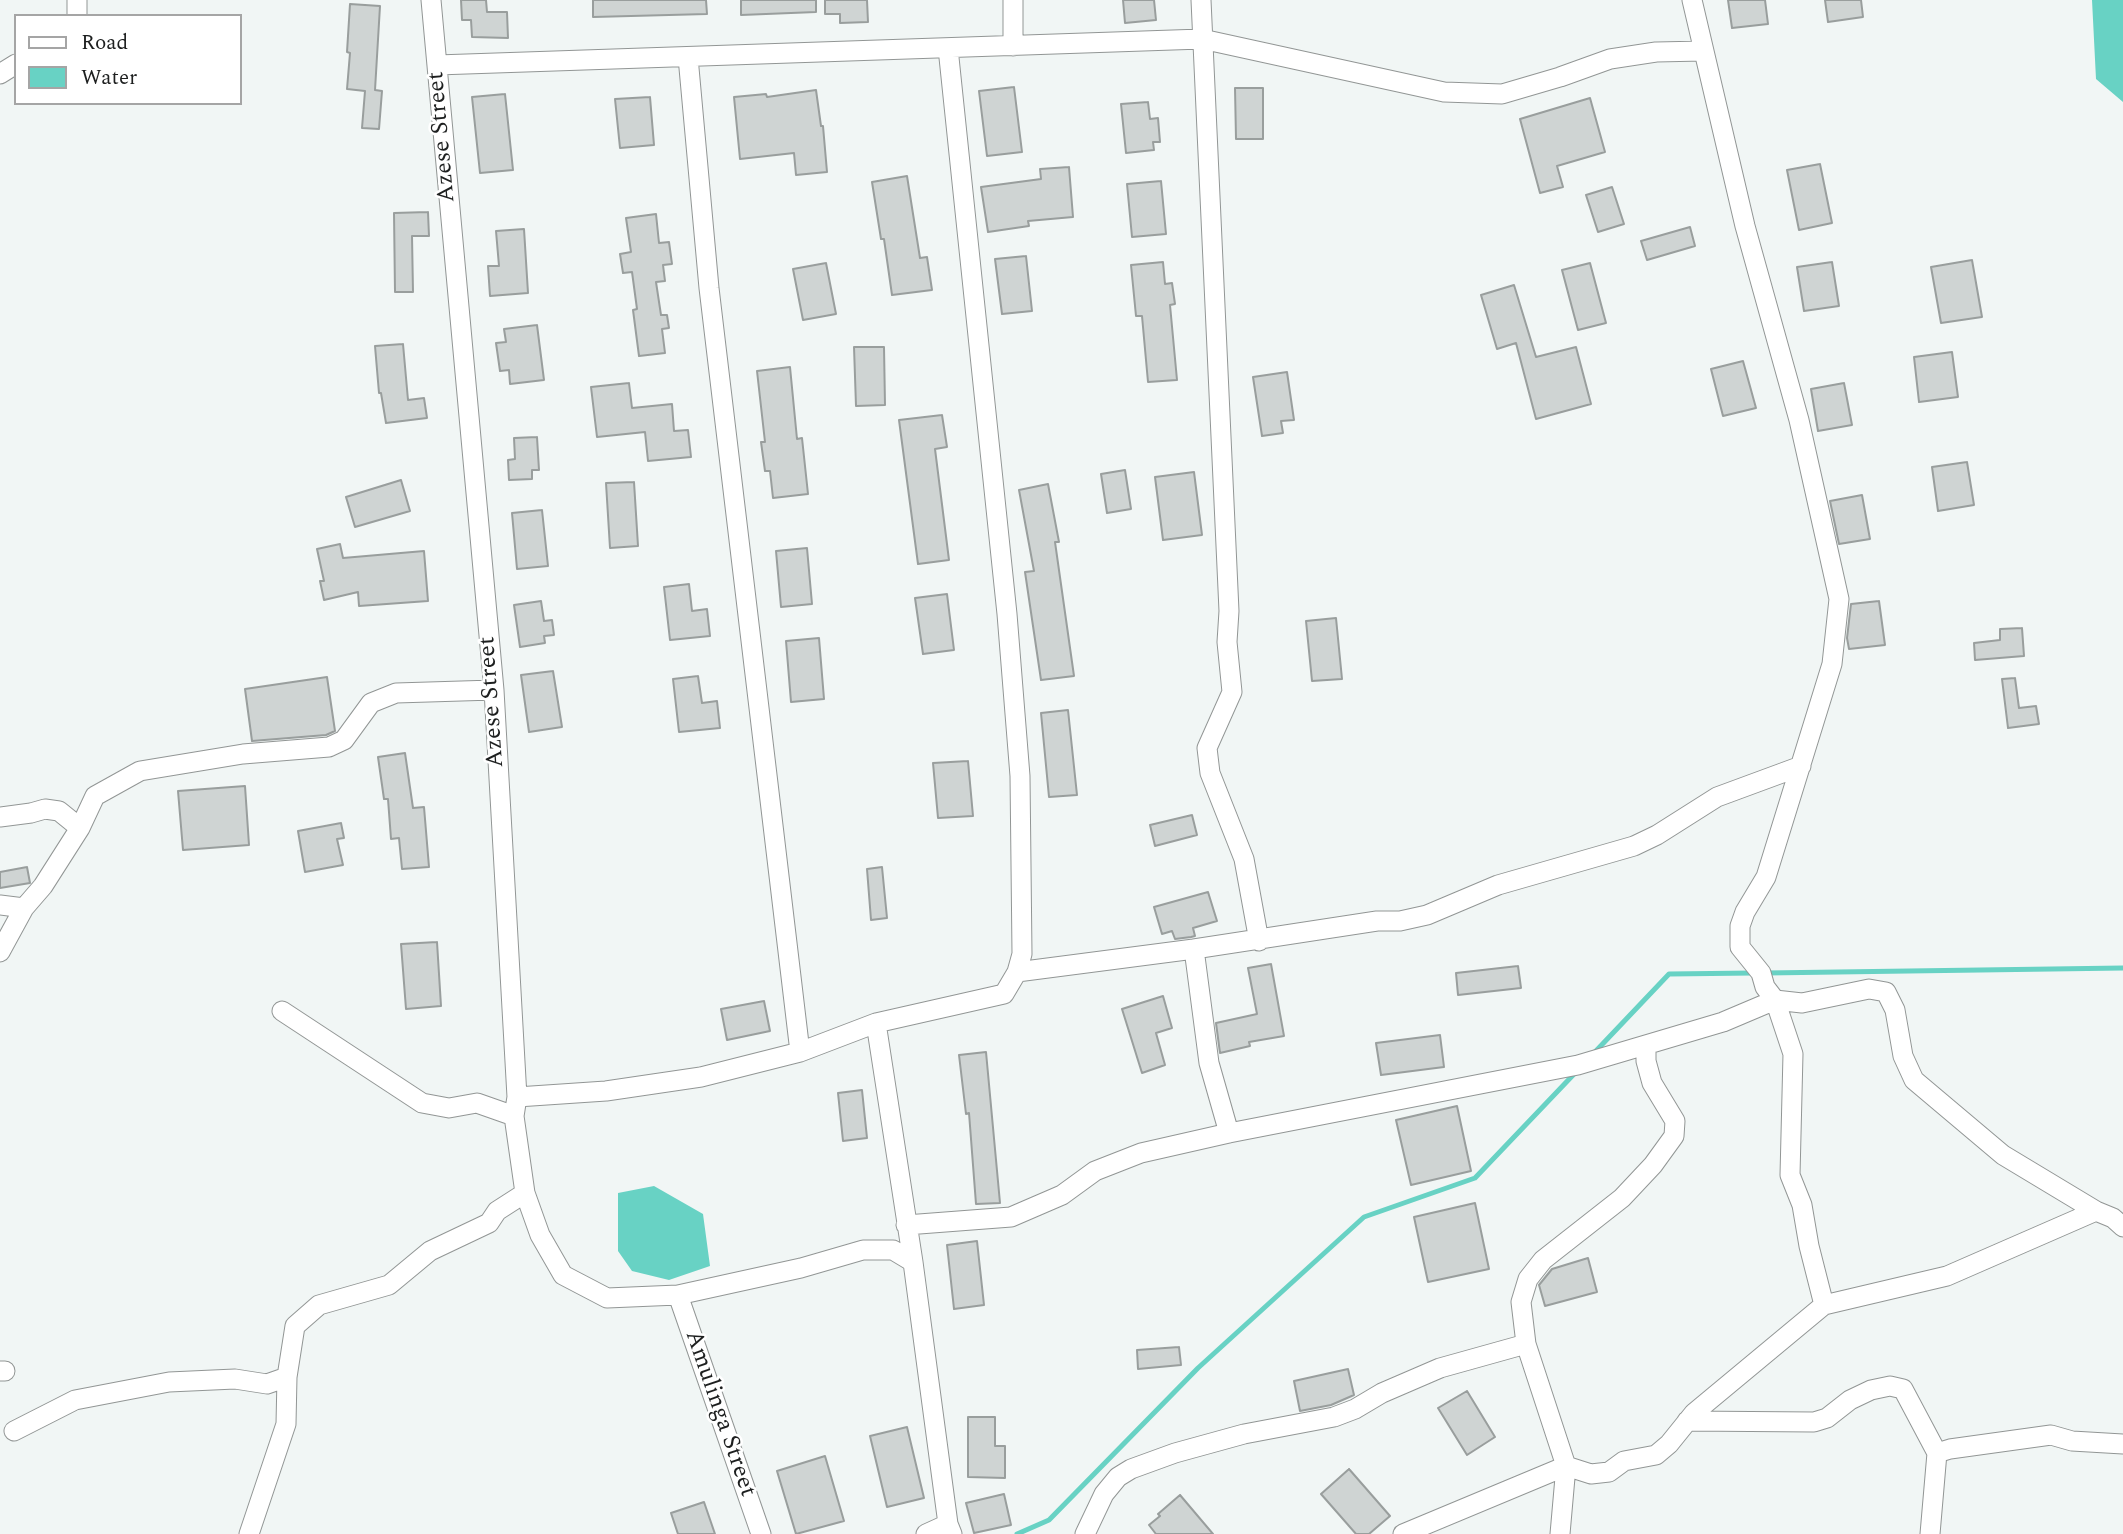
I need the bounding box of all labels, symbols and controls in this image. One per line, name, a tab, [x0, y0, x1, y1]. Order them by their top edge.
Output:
legend	[14, 14, 242, 105]
text: Road	[81, 27, 128, 59]
text: Water	[81, 62, 137, 94]
street label: Azese Street	[423, 70, 463, 204]
street label: Azese Street	[474, 635, 512, 769]
street label: Amulinga Street	[677, 1327, 761, 1501]

